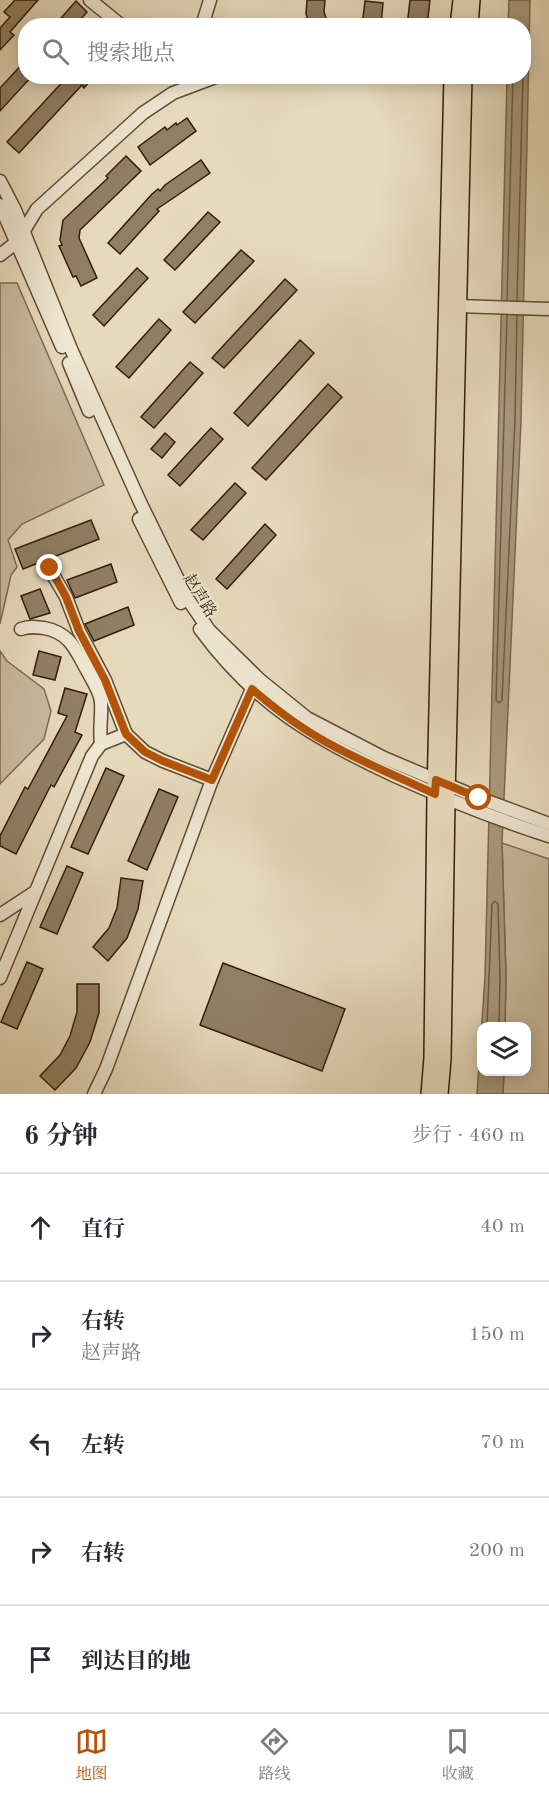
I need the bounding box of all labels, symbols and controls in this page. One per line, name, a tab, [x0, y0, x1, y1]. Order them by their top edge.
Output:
search box	[18, 18, 531, 84]
icon: search	[39, 35, 72, 68]
text: 搜索地点	[87, 43, 175, 65]
route end	[36, 554, 62, 580]
street label: 赵声路	[179, 570, 220, 621]
route start	[465, 784, 491, 810]
map controls	[477, 1022, 531, 1076]
button: layers	[477, 1022, 531, 1076]
text: 6 分钟	[24, 1124, 98, 1150]
text: 步行 · 460 m	[412, 1126, 525, 1146]
icon: ahead	[24, 1211, 57, 1244]
text: 40 m	[480, 1217, 525, 1237]
text: 直行	[81, 1219, 125, 1241]
text: 右转	[81, 1311, 125, 1333]
icon: right	[24, 1319, 57, 1352]
text: 150 m	[469, 1325, 525, 1345]
text: 赵声路	[81, 1344, 141, 1364]
icon: left	[24, 1427, 57, 1460]
text: 70 m	[480, 1433, 525, 1453]
text: 左转	[81, 1435, 125, 1457]
icon: right	[24, 1535, 57, 1568]
text: 200 m	[469, 1541, 525, 1561]
text: 右转	[81, 1543, 125, 1565]
icon: arrive	[24, 1643, 57, 1676]
text: 到达目的地	[81, 1651, 191, 1673]
tab: 地图	[75, 1725, 108, 1785]
tab: 路线	[258, 1725, 291, 1785]
tab: 收藏	[441, 1725, 474, 1785]

